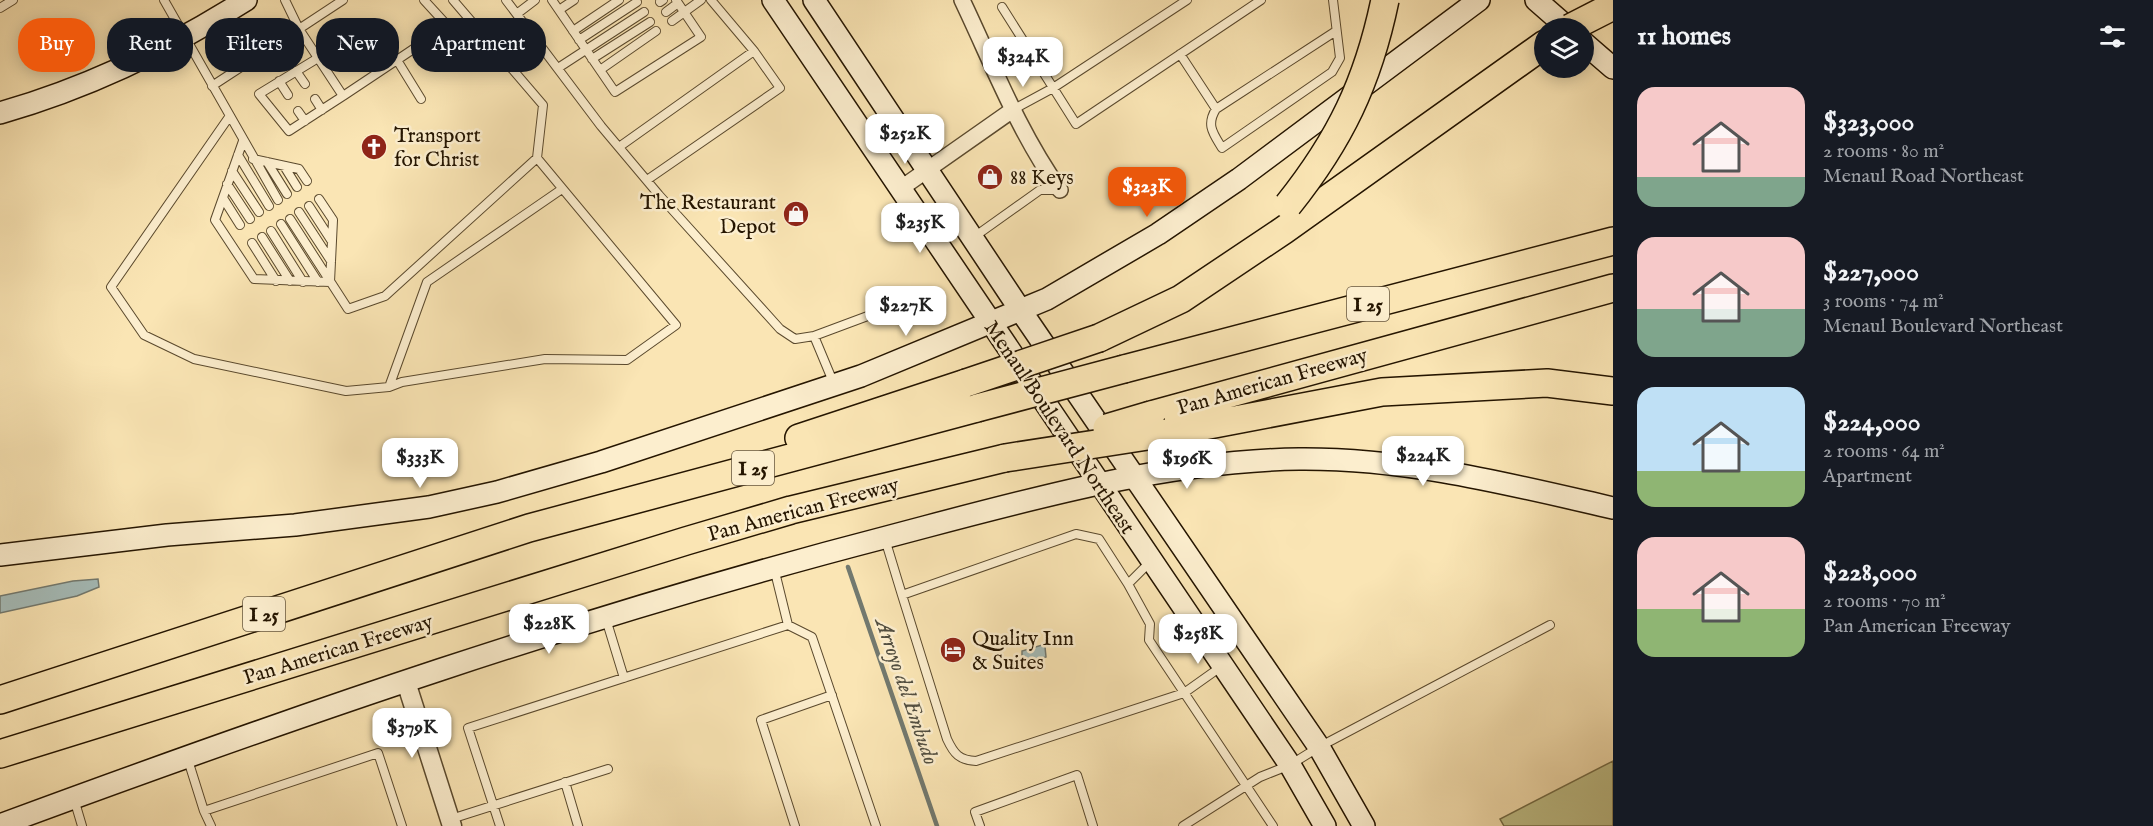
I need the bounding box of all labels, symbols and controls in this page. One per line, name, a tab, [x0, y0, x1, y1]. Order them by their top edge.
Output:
chip: Buy	[18, 18, 95, 72]
chip: Rent	[107, 18, 193, 72]
chip: Filters	[205, 18, 304, 72]
chip: New	[316, 18, 399, 72]
chip: Apartment	[411, 18, 546, 72]
map controls	[1534, 18, 1594, 78]
button: layers	[1534, 18, 1594, 78]
text: 11 homes	[1637, 20, 1731, 53]
icon: filters	[2096, 20, 2129, 53]
pin: $324K	[981, 37, 1065, 88]
text: $324K	[997, 44, 1049, 69]
text: $323,000	[1823, 106, 1914, 139]
icon: home	[1685, 111, 1757, 183]
pin: $252K	[863, 114, 947, 165]
text: $252K	[879, 121, 931, 146]
place label: Transport for Christ	[394, 123, 481, 174]
church icon: Transport for Christ	[359, 132, 389, 162]
text: 2 rooms · 80 m²	[1823, 139, 1944, 164]
shop icon: 88 Keys	[975, 162, 1005, 192]
text: Menaul Road Northeast	[1823, 164, 2024, 189]
place label: 88 Keys	[1010, 165, 1074, 192]
pin: $323K	[1105, 167, 1189, 218]
text: $323K	[1122, 174, 1172, 199]
place label: The Restaurant Depot	[640, 190, 776, 241]
shop icon: The Restaurant Depot	[781, 199, 811, 229]
pin: $235K	[878, 203, 962, 254]
text: $235K	[895, 210, 945, 235]
text: $227,000	[1823, 256, 1919, 289]
icon: home	[1685, 261, 1757, 333]
pin: $227K	[864, 286, 948, 337]
road number: I 25	[1347, 287, 1389, 321]
text: 3 rooms · 74 m²	[1823, 289, 1944, 314]
text: $227K	[879, 293, 933, 318]
text: Menaul Boulevard Northeast	[1823, 314, 2063, 339]
street label: Menaul Boulevard Northeast	[977, 316, 1140, 540]
street label: Pan American Freeway	[1174, 342, 1371, 423]
text: $224,000	[1823, 406, 1920, 439]
icon: home	[1685, 411, 1757, 483]
pin: $224K	[1381, 436, 1465, 487]
pin: $333K	[378, 438, 462, 489]
pin: $196K	[1145, 439, 1229, 490]
text: 2 rooms · 64 m²	[1823, 439, 1945, 464]
text: $224K	[1396, 443, 1450, 468]
text: $333K	[396, 445, 444, 470]
text: $196K	[1162, 446, 1212, 471]
road number: I 25	[732, 451, 774, 485]
text: Apartment	[1823, 464, 1912, 489]
street label: Pan American Freeway	[705, 472, 903, 549]
text: $228,000	[1823, 556, 1917, 589]
icon: home	[1685, 561, 1757, 633]
text: 2 rooms · 70 m²	[1823, 589, 1946, 614]
road number: I 25	[243, 597, 285, 631]
pin: $228K	[507, 604, 591, 655]
street label: Pan American Freeway	[240, 609, 437, 692]
text: $228K	[523, 611, 575, 636]
water label: Arroyo del Embudo	[867, 613, 944, 769]
pin: $258K	[1156, 614, 1240, 665]
text: Pan American Freeway	[1823, 614, 2011, 639]
text: $258K	[1173, 621, 1223, 646]
place label: Quality Inn & Suites	[972, 626, 1074, 677]
hotel icon: Quality Inn & Suites	[938, 635, 968, 665]
pin: $379K	[370, 708, 454, 759]
text: $379K	[386, 715, 438, 740]

